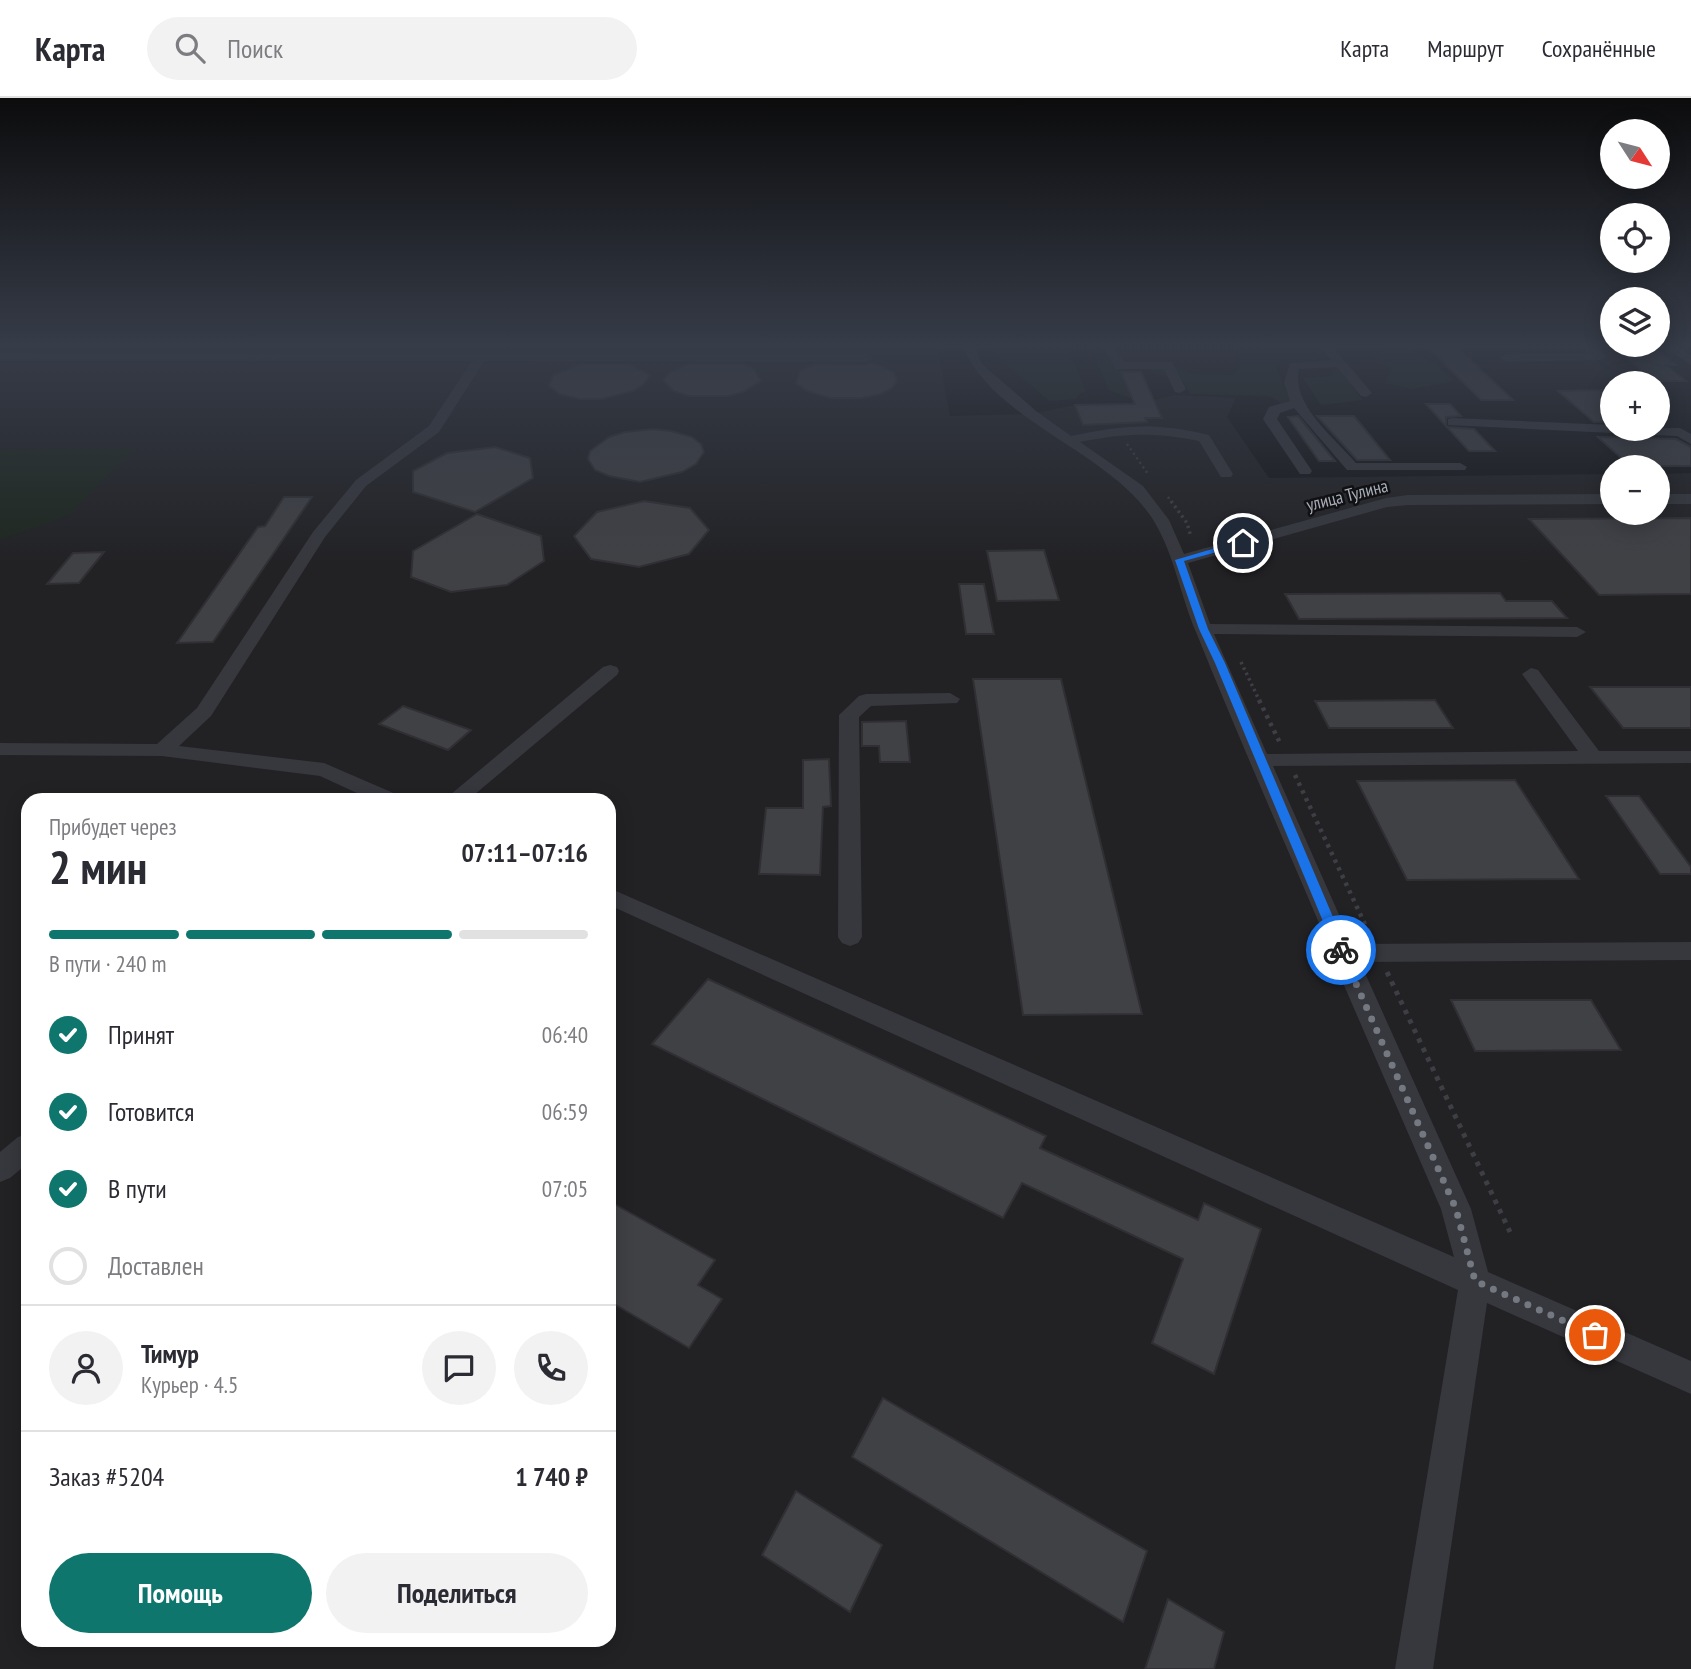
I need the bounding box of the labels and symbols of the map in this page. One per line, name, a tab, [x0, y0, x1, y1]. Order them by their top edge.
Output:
north arrow	[1600, 119, 1670, 189]
street label: улица Тулина	[1304, 474, 1390, 516]
pin	[1213, 513, 1273, 573]
courier	[1306, 915, 1376, 985]
pin	[1565, 1305, 1625, 1365]

